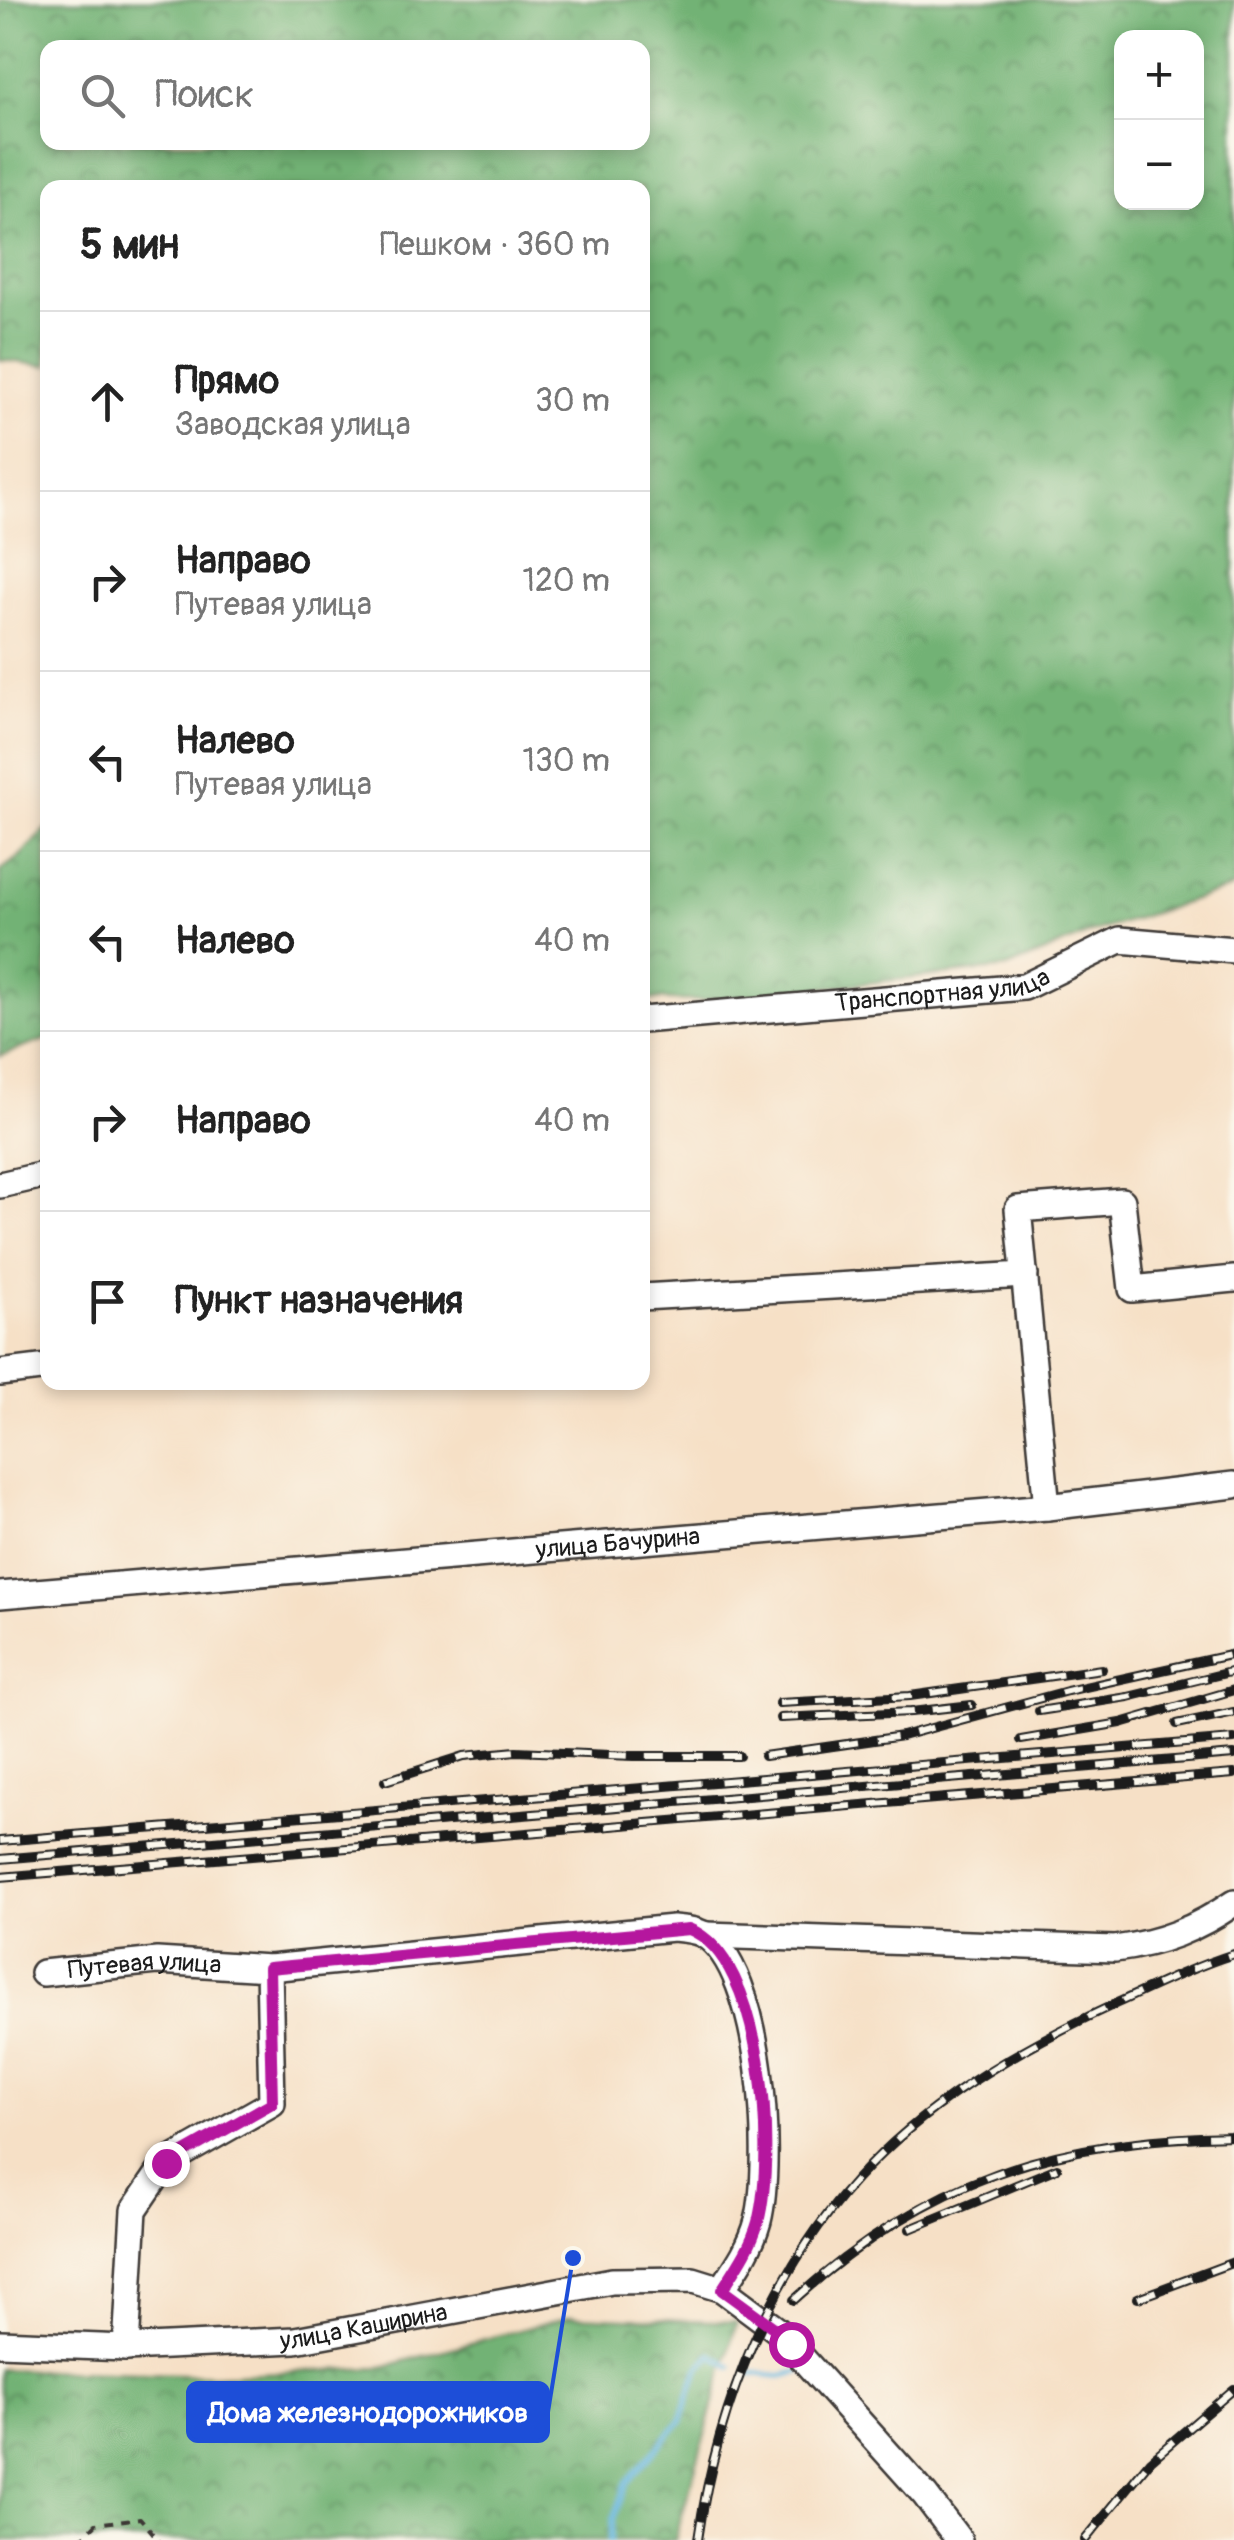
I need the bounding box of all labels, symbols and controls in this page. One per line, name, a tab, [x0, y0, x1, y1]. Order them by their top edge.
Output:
map controls	[1114, 30, 1204, 210]
button: +	[1114, 30, 1204, 120]
search box	[40, 40, 650, 150]
icon: search	[75, 68, 130, 123]
text: Поиск	[155, 71, 254, 119]
button: −	[1114, 120, 1204, 210]
text: 5 мин	[80, 219, 179, 271]
text: Пешком · 360 m	[380, 225, 610, 265]
text: Прямо	[175, 357, 279, 405]
icon: ahead	[80, 374, 135, 429]
text: 30 m	[535, 381, 610, 421]
text: Заводская улица	[175, 405, 411, 445]
text: Направо	[175, 537, 311, 585]
icon: right	[80, 554, 135, 609]
text: 120 m	[522, 561, 610, 601]
text: Путевая улица	[175, 585, 372, 625]
text: Налево	[175, 717, 295, 765]
icon: left	[80, 734, 135, 789]
text: 130 m	[522, 741, 610, 781]
text: Путевая улица	[175, 765, 372, 805]
icon: left	[80, 914, 135, 969]
text: Налево	[175, 917, 295, 965]
text: 40 m	[534, 921, 610, 961]
street label: Транспортная улица	[834, 961, 1055, 1019]
icon: right	[80, 1094, 135, 1149]
text: Направо	[175, 1097, 311, 1145]
text: 40 m	[534, 1101, 610, 1141]
icon: arrive	[80, 1274, 135, 1329]
text: Пункт назначения	[175, 1277, 463, 1325]
street label: улица Бачурина	[533, 1521, 701, 1566]
street label: Путевая улица	[66, 1945, 222, 1986]
route end	[144, 2141, 190, 2187]
street label: улица Каширина	[278, 2296, 450, 2356]
route start	[769, 2322, 815, 2368]
callout: Дома железнодорожников	[188, 2383, 548, 2441]
text: Дома железнодорожников	[206, 2396, 528, 2431]

